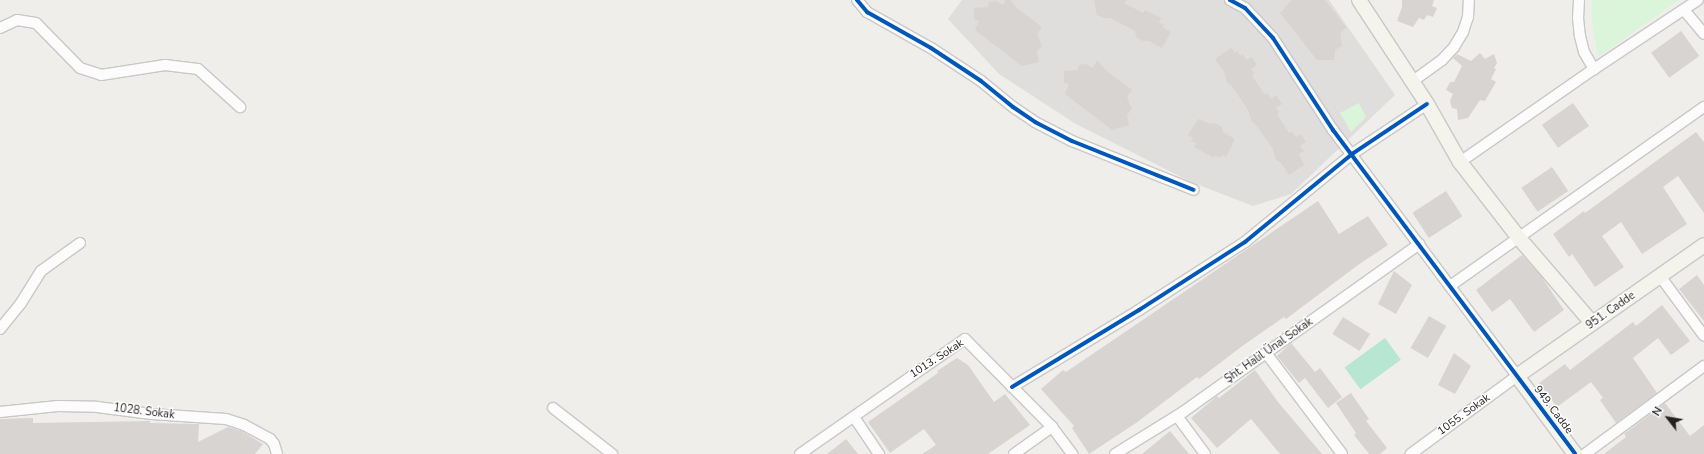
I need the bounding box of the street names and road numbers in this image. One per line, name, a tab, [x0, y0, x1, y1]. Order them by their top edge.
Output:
street label: 951. Cadde	[1584, 289, 1638, 333]
street label: Şht. Halil Ünal Sokak	[1223, 316, 1315, 386]
street label: 1013. Sokak	[908, 337, 966, 381]
street label: 949. Cadde	[1531, 383, 1575, 437]
street label: 1055. Sokak	[1435, 392, 1493, 438]
street label: 1028. Sokak	[113, 402, 175, 422]

